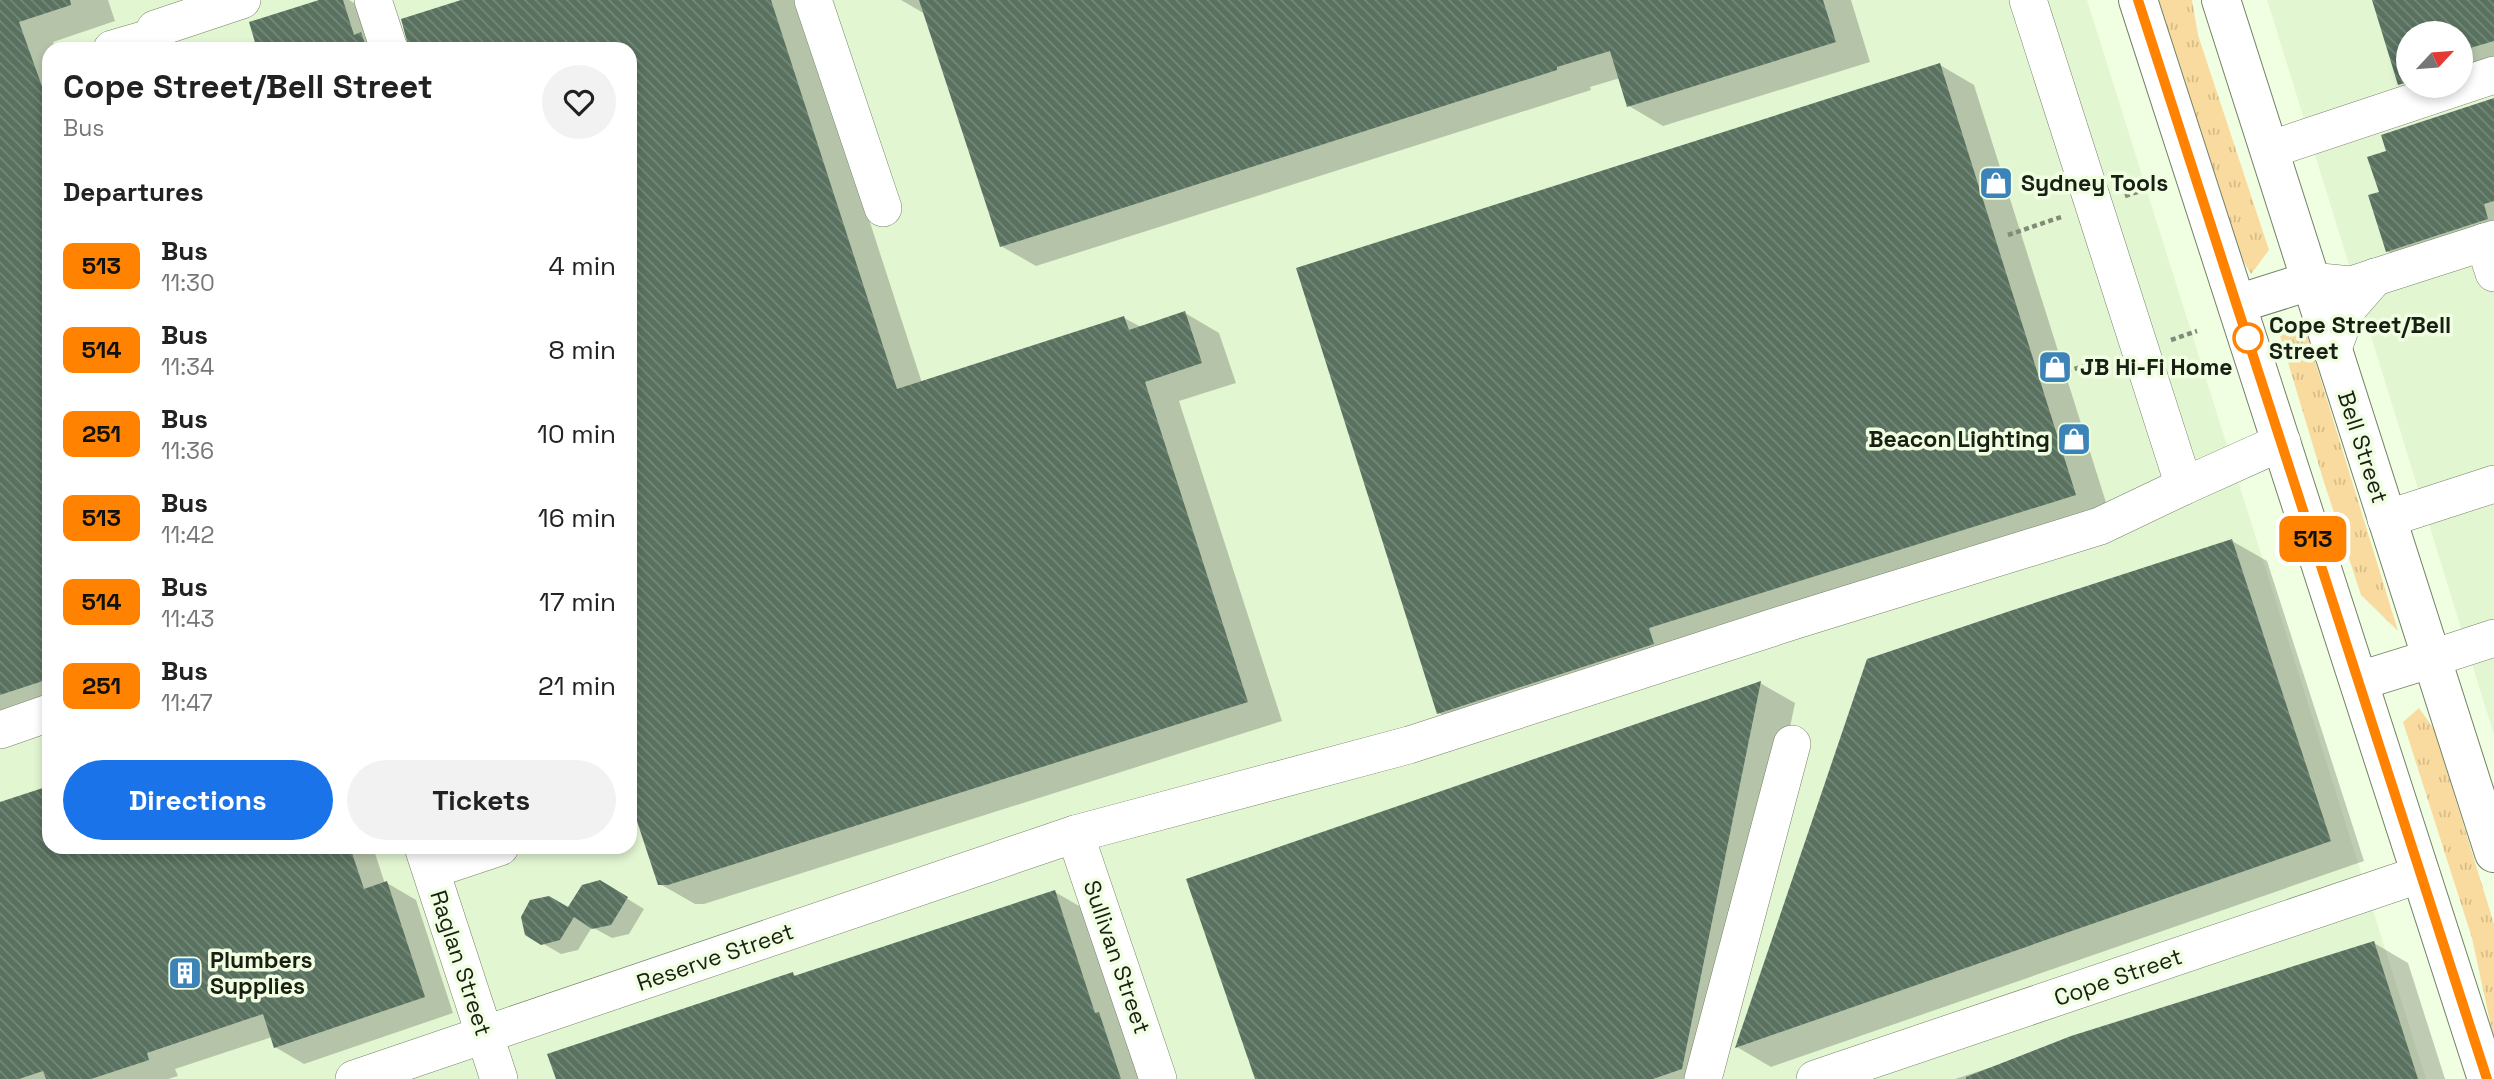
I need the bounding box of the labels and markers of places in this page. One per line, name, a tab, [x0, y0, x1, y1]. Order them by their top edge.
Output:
shop icon: Sydney Tools	[1977, 164, 2015, 202]
place label: Sydney Tools	[2021, 168, 2168, 198]
place label: Cope Street/Bell Street	[2269, 310, 2451, 366]
marker: Cope Street/Bell Street	[2233, 323, 2263, 353]
shop icon: JB Hi-Fi Home	[2036, 348, 2074, 386]
place label: JB Hi-Fi Home	[2080, 352, 2233, 382]
shop icon: Beacon Lighting	[2055, 420, 2093, 458]
place label: Beacon Lighting	[1868, 424, 2050, 454]
place label: Plumbers Supplies	[210, 945, 313, 1001]
building icon: Plumbers Supplies	[166, 954, 204, 992]

